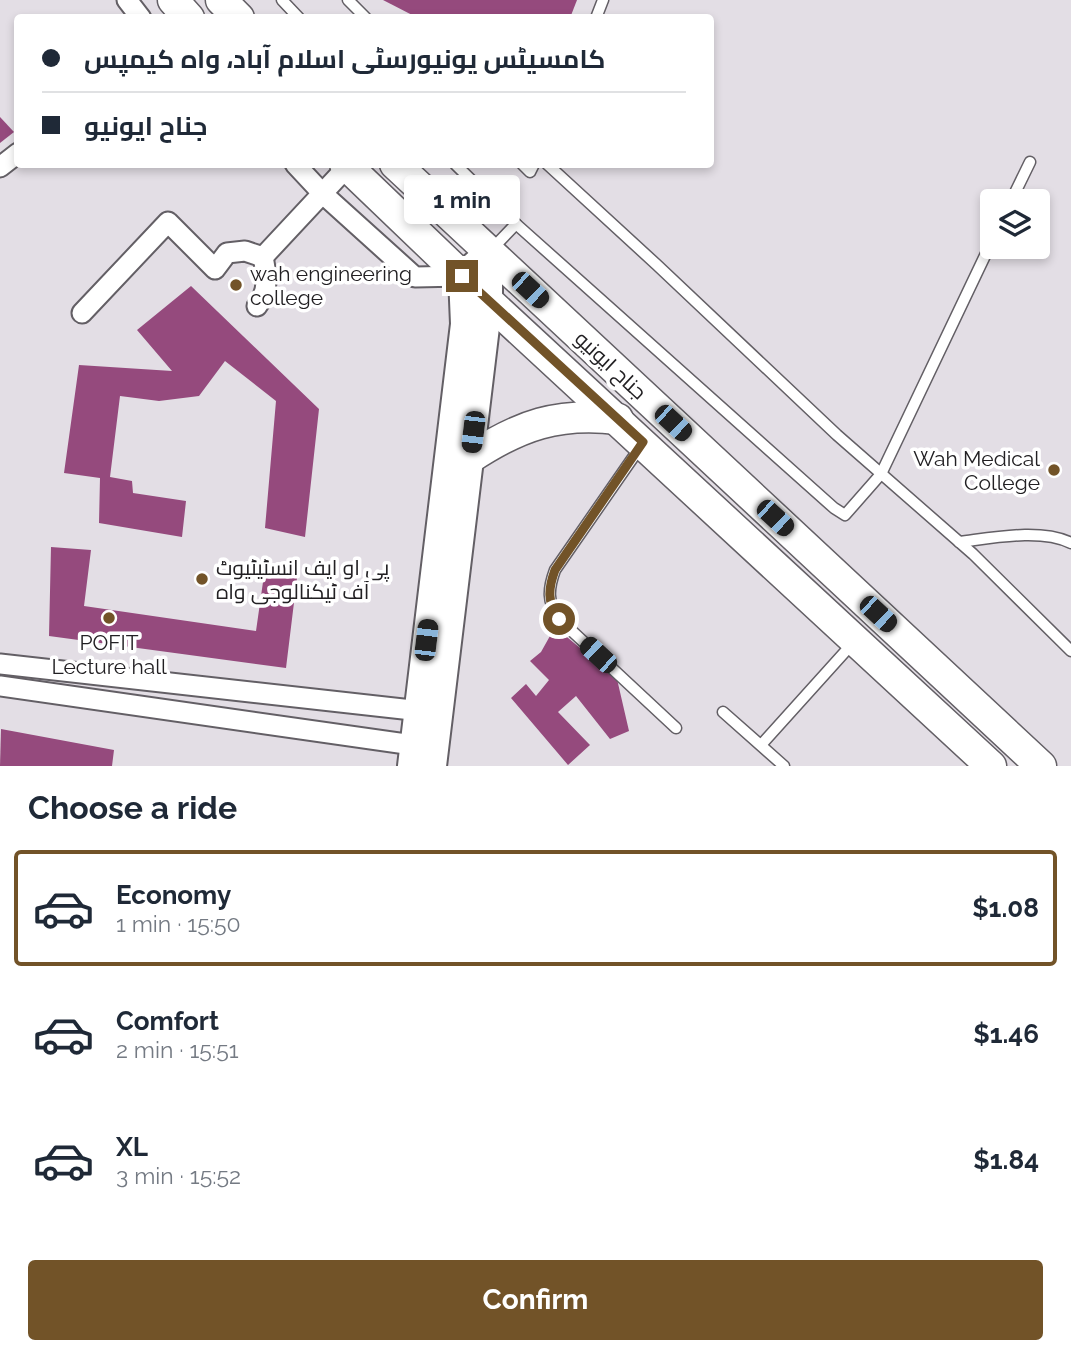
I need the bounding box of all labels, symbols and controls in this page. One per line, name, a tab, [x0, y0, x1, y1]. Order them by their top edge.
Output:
text: کامسیٹس یونیورسٹی اسلام آباد، واہ کیمپس	[84, 44, 605, 74]
text: جناح ایونیو	[84, 111, 208, 141]
callout: 1 min	[404, 174, 520, 224]
text: 1 min	[433, 186, 491, 213]
map controls	[980, 189, 1050, 259]
button: layers	[980, 189, 1050, 259]
route end	[446, 260, 478, 292]
place label: wah engineering college	[250, 261, 412, 310]
car	[508, 268, 553, 312]
marker: wah engineering college	[228, 277, 244, 293]
street label: جناح ایونیو	[569, 326, 652, 406]
car	[651, 401, 696, 445]
car	[461, 410, 486, 454]
place label: Wah Medical College	[913, 446, 1040, 495]
marker: Wah Medical College	[1046, 462, 1062, 478]
car	[753, 496, 798, 540]
place label: پی او ایف انسٹیٹیوٹ آف ٹیکنالوجی واہ	[216, 555, 390, 605]
marker: پی او ایف انسٹیٹیوٹ آف ٹیکنالوجی واہ	[194, 571, 210, 587]
car	[856, 592, 901, 636]
route start	[543, 603, 575, 635]
marker: POFIT Lecture hall	[101, 610, 117, 626]
car	[414, 618, 439, 662]
place label: POFIT Lecture hall	[51, 630, 167, 679]
car	[576, 633, 621, 677]
text: Choose a ride	[28, 789, 237, 826]
icon: car	[32, 877, 95, 940]
text: Economy	[116, 880, 231, 910]
text: $1.08	[972, 893, 1039, 923]
text: 1 min · 15:50	[116, 910, 241, 937]
icon: car	[32, 1003, 95, 1066]
text: Comfort	[116, 1006, 219, 1036]
text: $1.46	[973, 1019, 1039, 1049]
text: 2 min · 15:51	[116, 1036, 239, 1063]
icon: car	[32, 1129, 95, 1192]
text: XL	[116, 1132, 148, 1162]
text: $1.84	[973, 1145, 1039, 1175]
text: 3 min · 15:52	[116, 1162, 241, 1189]
button: Confirm	[28, 1260, 1043, 1340]

